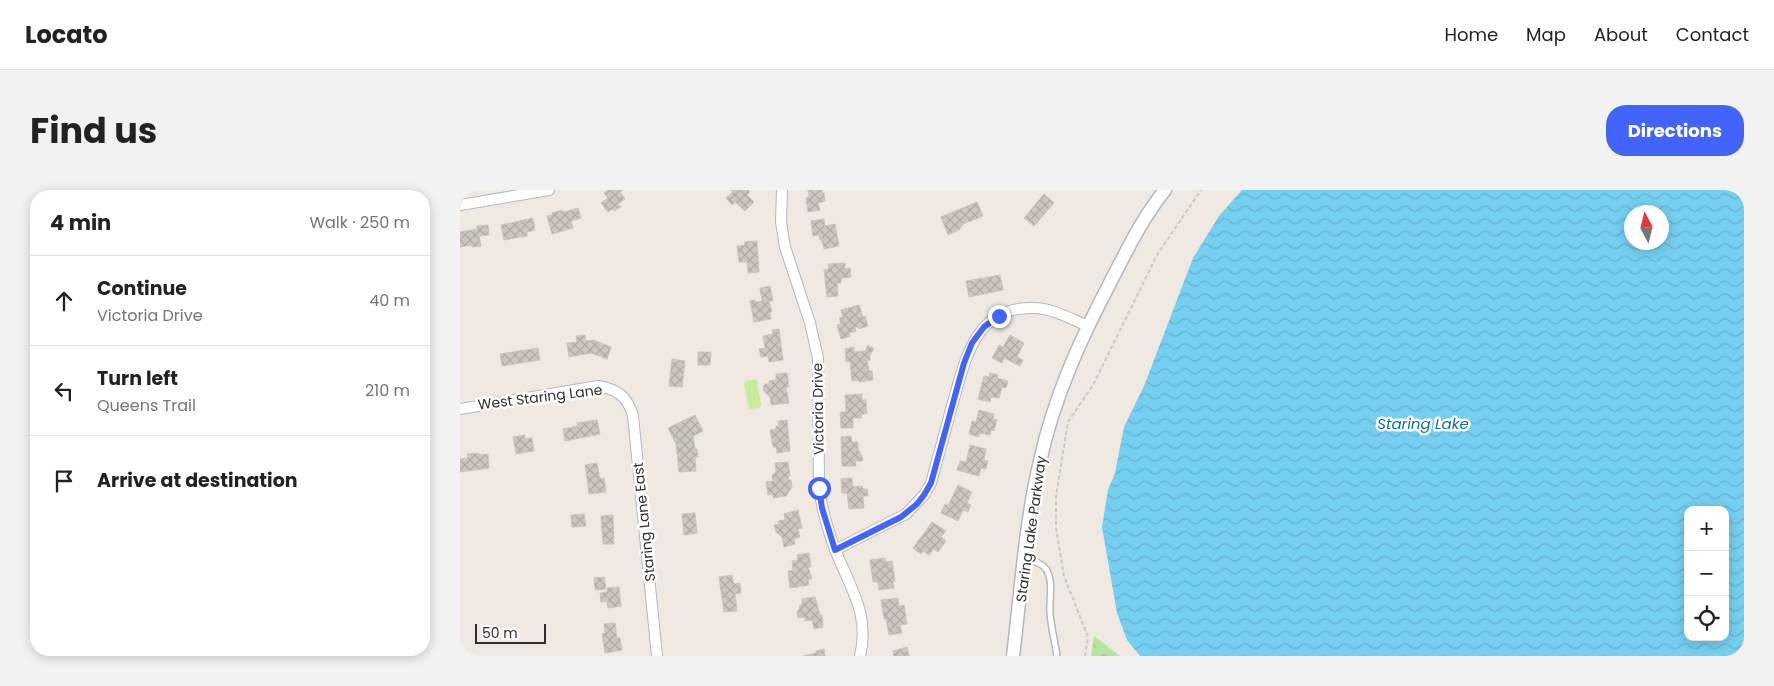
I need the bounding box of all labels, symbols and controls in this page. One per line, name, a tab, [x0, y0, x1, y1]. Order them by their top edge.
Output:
text: Locato	[25, 18, 108, 51]
text: Home	[1444, 22, 1498, 47]
text: Map	[1526, 22, 1566, 47]
text: About	[1594, 22, 1648, 47]
text: Contact	[1676, 22, 1749, 47]
button: Directions	[1606, 105, 1744, 156]
text: Find us	[30, 106, 157, 155]
north arrow	[1624, 205, 1669, 250]
text: 4 min	[50, 208, 111, 237]
text: Walk · 250 m	[309, 211, 410, 234]
text: Continue	[97, 275, 187, 302]
icon: ahead	[50, 287, 78, 315]
text: 40 m	[369, 289, 410, 312]
text: Victoria Drive	[97, 304, 203, 327]
route end	[988, 305, 1011, 328]
street label: Victoria Drive	[807, 362, 829, 455]
text: Turn left	[97, 365, 178, 392]
icon: left	[50, 377, 78, 405]
text: 210 m	[365, 379, 410, 402]
street label: West Staring Lane	[477, 379, 604, 415]
text: Queens Trail	[97, 394, 196, 417]
water label: Staring Lake	[1377, 413, 1469, 434]
street label: Staring Lake Parkway	[1011, 454, 1051, 603]
street label: Staring Lane East	[628, 462, 660, 582]
icon: arrive	[50, 467, 78, 495]
text: Arrive at destination	[97, 467, 298, 494]
route start	[808, 477, 831, 500]
map controls	[1684, 506, 1729, 641]
button: +	[1684, 506, 1729, 551]
button: −	[1684, 551, 1729, 596]
button: locate	[1684, 596, 1729, 641]
scale bar	[475, 621, 546, 644]
text: 50 m	[482, 623, 518, 643]

